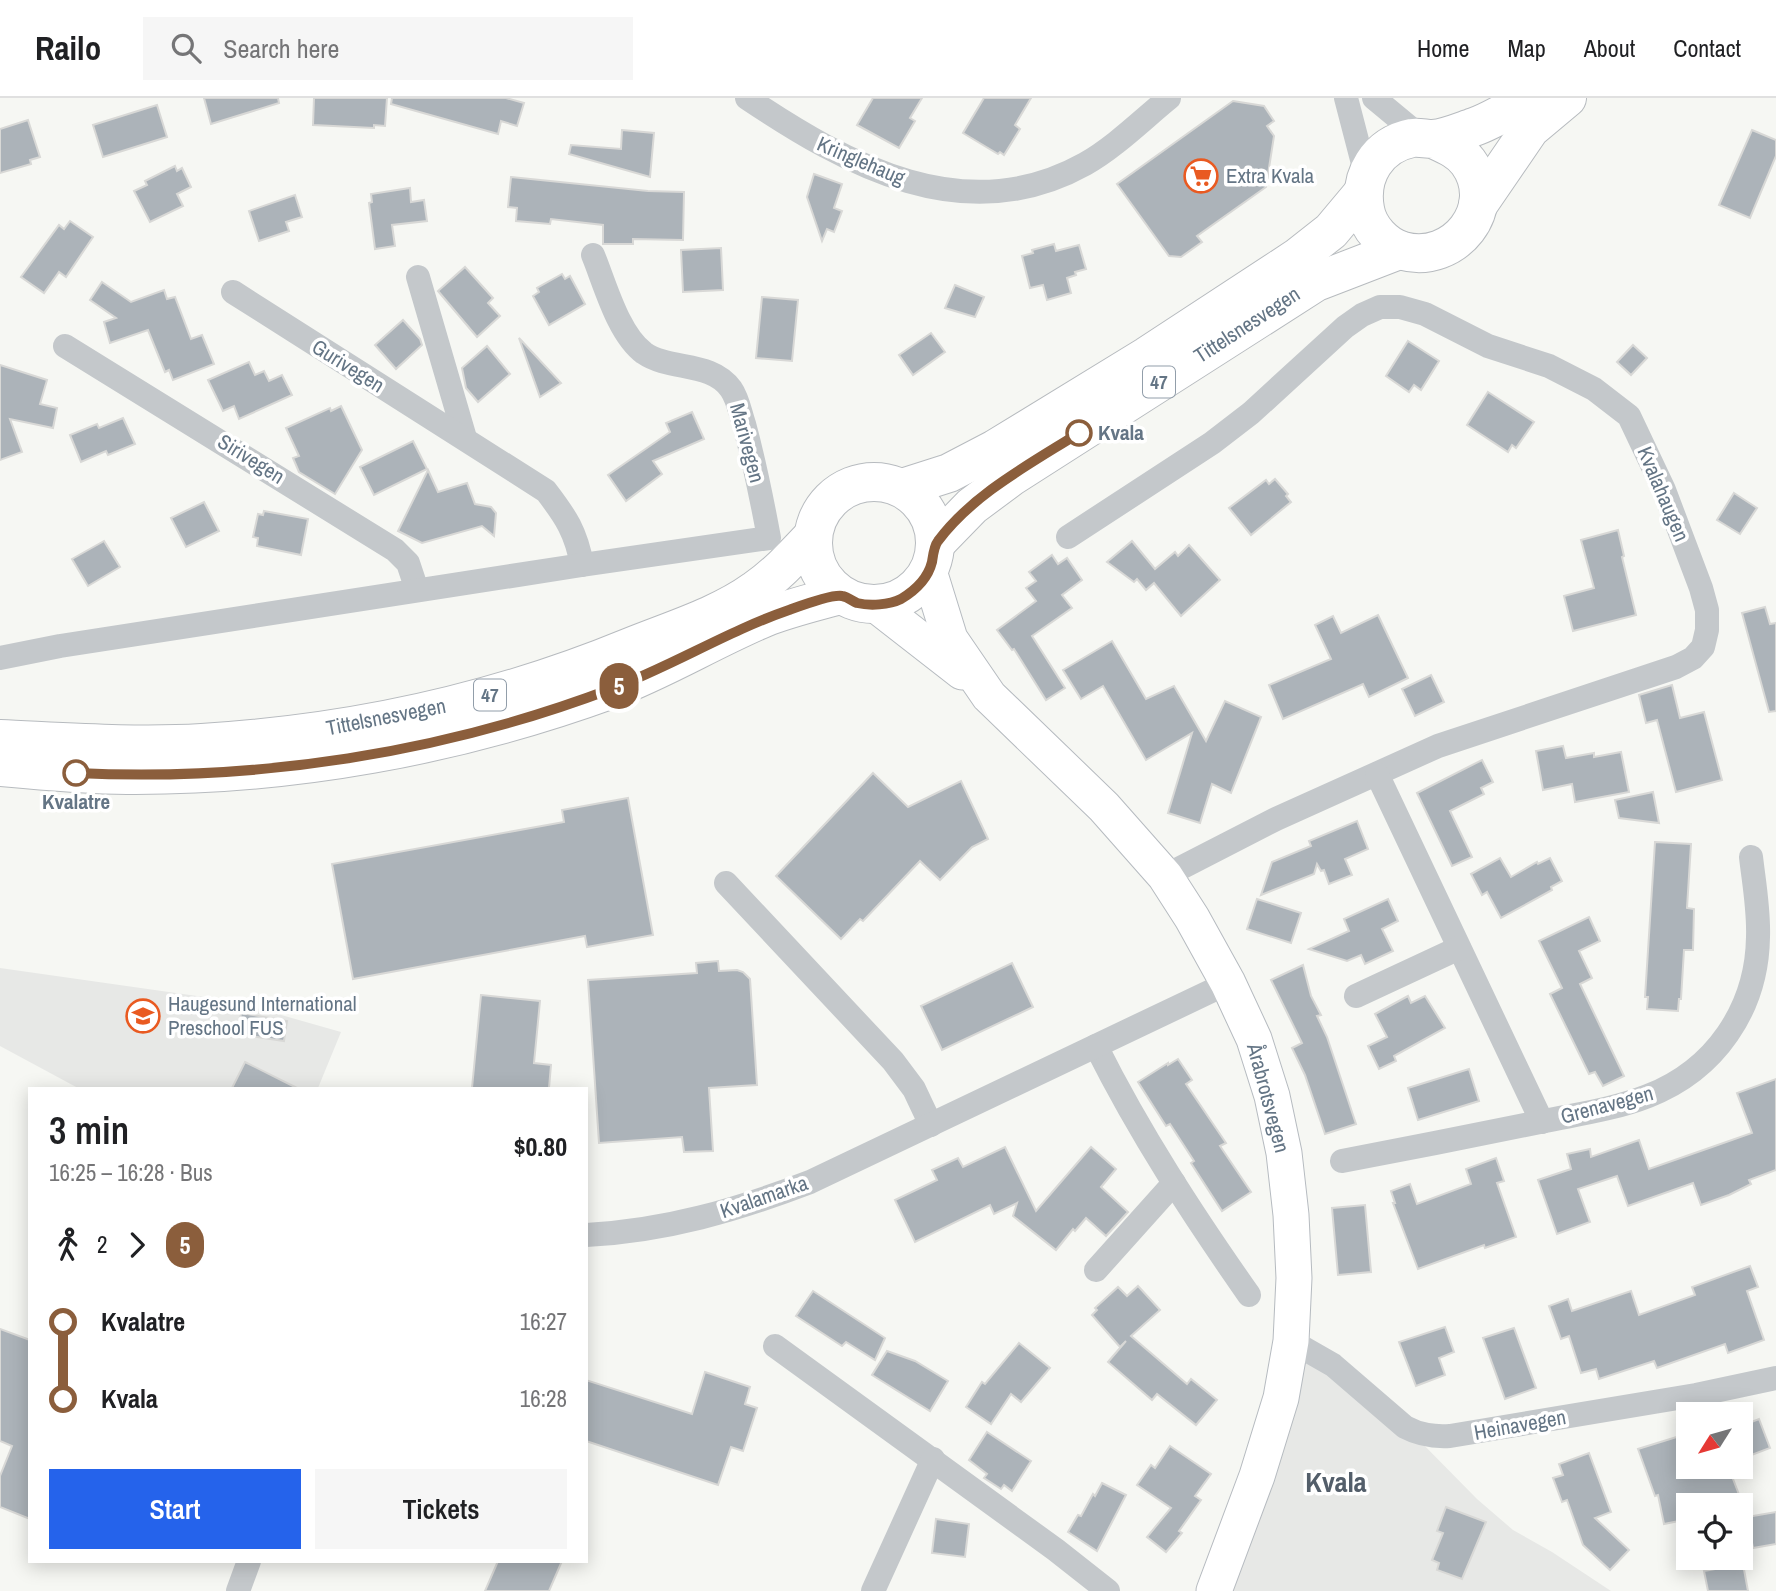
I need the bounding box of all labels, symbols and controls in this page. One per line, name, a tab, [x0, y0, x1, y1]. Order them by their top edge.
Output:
search box	[143, 17, 633, 80]
text: Railo	[35, 26, 101, 70]
icon: search	[167, 29, 205, 67]
text: Search here	[223, 31, 339, 66]
text: Home	[1417, 32, 1469, 64]
text: Map	[1507, 32, 1546, 64]
text: About	[1584, 32, 1635, 64]
text: Contact	[1673, 32, 1741, 64]
street label: Kringlehaug	[813, 129, 910, 192]
supermarket icon: Extra Kvala	[1182, 157, 1220, 195]
place label: Extra Kvala	[1226, 161, 1314, 190]
street label: Tittelsnesvegen	[1188, 279, 1305, 370]
street label: Gurivegen	[306, 332, 390, 399]
road number: 47	[1143, 366, 1175, 398]
street label: Marivegen	[723, 400, 772, 486]
place label: Kvala	[1098, 418, 1144, 447]
marker: Kvala	[1066, 420, 1092, 446]
street label: Sirivegen	[212, 427, 290, 490]
street label: Kvalahaugen	[1630, 442, 1696, 546]
line badge: 5	[596, 663, 642, 709]
text: 5	[614, 670, 624, 702]
road number: 47	[474, 680, 506, 710]
street label: Tittelsnesvegen	[324, 691, 448, 742]
marker: Kvalatre	[63, 760, 89, 786]
place label: Kvalatre	[42, 787, 110, 816]
place label: Haugesund International Preschool FUS	[168, 989, 357, 1042]
school or university icon: Haugesund International Preschool FUS	[124, 997, 162, 1035]
street label: Årabrotsvegen	[1240, 1039, 1297, 1156]
street label: Grenavegen	[1557, 1078, 1656, 1131]
text: 3 min	[49, 1105, 129, 1156]
text: $0.80	[514, 1129, 567, 1164]
text: 16:25 – 16:28 · Bus	[49, 1157, 213, 1188]
street label: Kvalamarka	[716, 1168, 812, 1225]
icon: walk	[49, 1226, 87, 1264]
icon: forward	[118, 1226, 156, 1264]
text: 2	[97, 1229, 108, 1260]
text: 5	[180, 1229, 190, 1261]
text: Kvalatre	[101, 1304, 185, 1339]
text: 16:27	[520, 1306, 567, 1337]
text: Kvala	[101, 1381, 158, 1416]
text: 16:28	[520, 1383, 567, 1414]
street label: Heinavegen	[1472, 1402, 1568, 1447]
north arrow	[1676, 1402, 1754, 1479]
map controls	[1676, 1402, 1753, 1570]
district label: Kvala	[1305, 1463, 1367, 1501]
button: Start	[49, 1469, 301, 1549]
button: Tickets	[315, 1469, 567, 1549]
button: locate	[1676, 1493, 1753, 1570]

